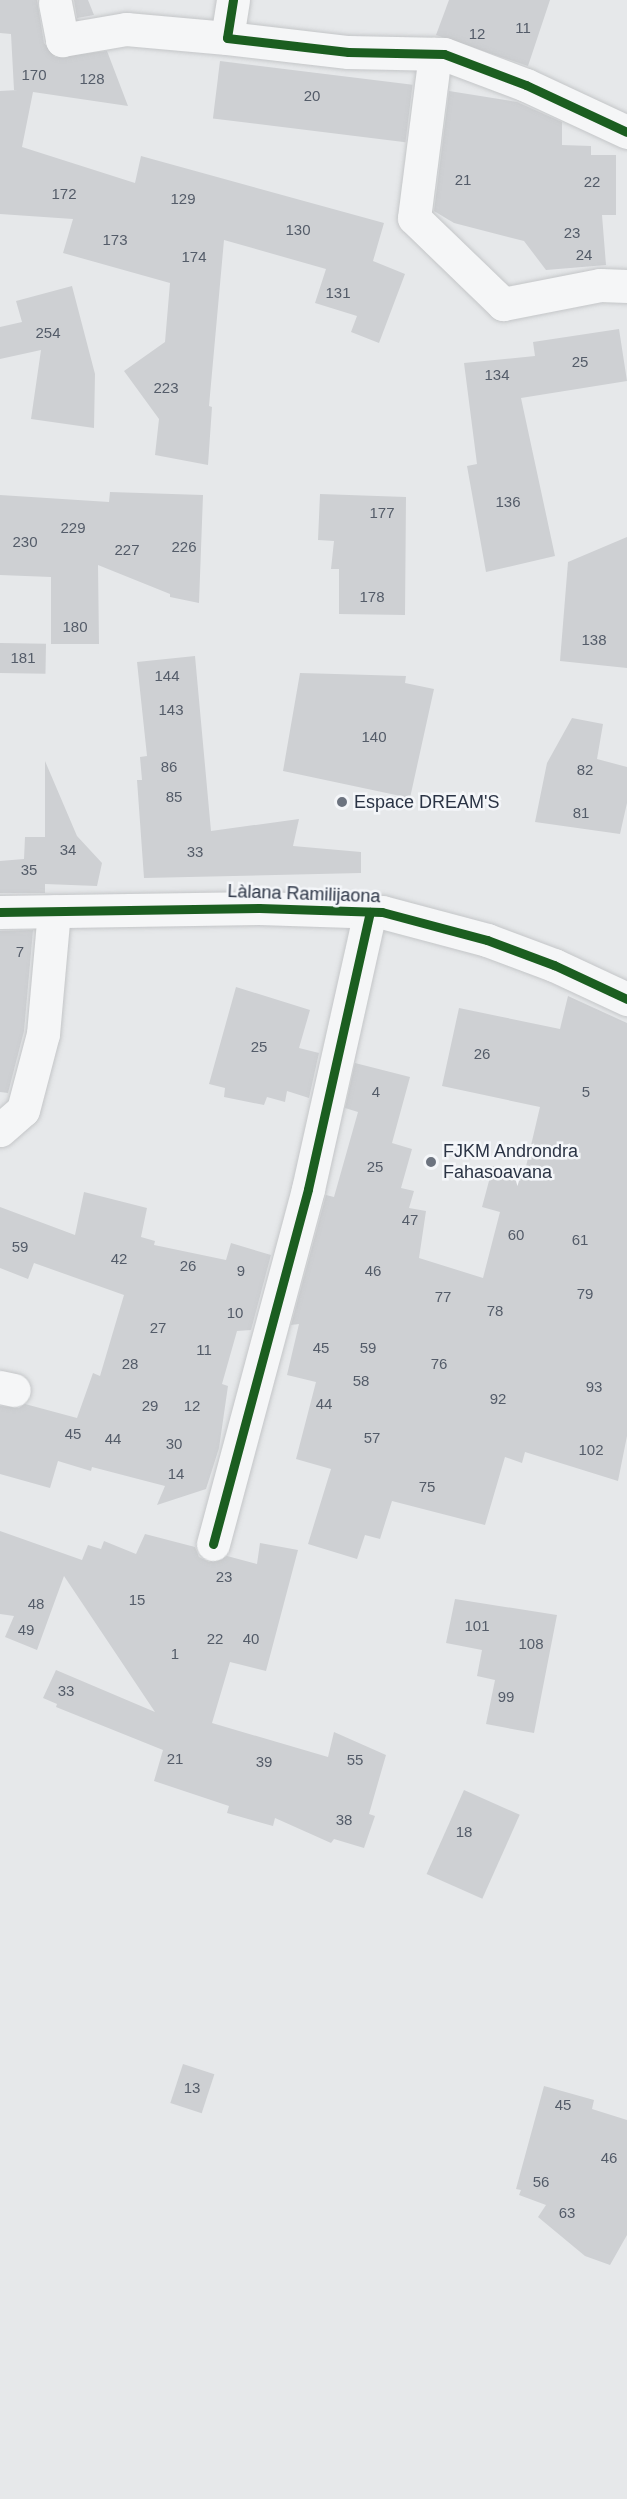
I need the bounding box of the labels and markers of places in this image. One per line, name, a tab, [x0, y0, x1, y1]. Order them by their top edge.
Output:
place label: Espace DREAM'S	[354, 791, 499, 813]
marker: Espace DREAM'S	[335, 795, 349, 809]
place label: FJKM Androndra Fahasoavana	[443, 1141, 579, 1184]
marker: FJKM Androndra Fahasoavana	[424, 1155, 438, 1169]

